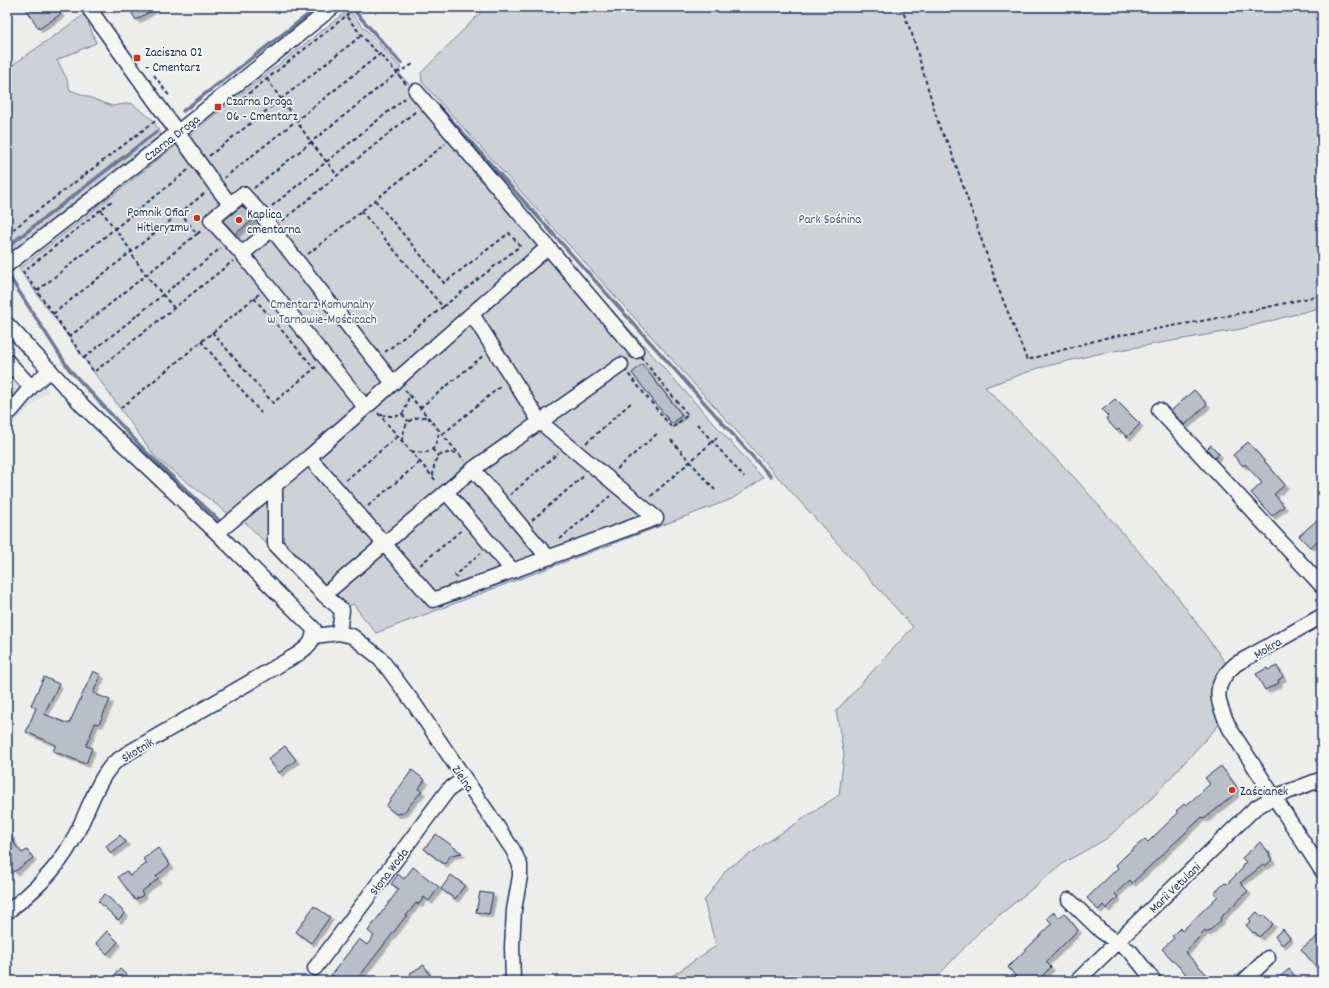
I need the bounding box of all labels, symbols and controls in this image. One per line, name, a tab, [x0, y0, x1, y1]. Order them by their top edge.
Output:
place label: Zaciszna 02 - Cmentarz	[145, 44, 203, 78]
marker: Zaciszna 02 - Cmentarz	[132, 53, 142, 63]
place label: Czarna Droga 06 - Cmentarz	[226, 93, 298, 127]
marker: Czarna Droga 06 - Cmentarz	[213, 102, 223, 112]
street label: Czarna Droga	[140, 110, 205, 167]
place label: Pomnik Ofiar Hitleryzmu	[127, 204, 189, 238]
place label: Kaplica cmentarna	[247, 206, 302, 240]
park label: Park Sośnina	[799, 211, 862, 230]
marker: Pomnik Ofiar Hitleryzmu	[192, 213, 202, 223]
marker: Kaplica cmentarna	[234, 215, 244, 225]
park label: Cmentarz Komunalny w Tarnowie-Mościcach	[267, 296, 377, 330]
street label: Mokra	[1251, 633, 1287, 665]
street label: Skotnik	[118, 734, 158, 769]
street label: Zielna	[446, 762, 478, 797]
place label: Zaścianek	[1240, 783, 1288, 802]
marker: Zaścianek	[1227, 785, 1237, 795]
street label: Słona Woda	[366, 844, 415, 900]
street label: Marii Vetulani	[1145, 859, 1207, 919]

